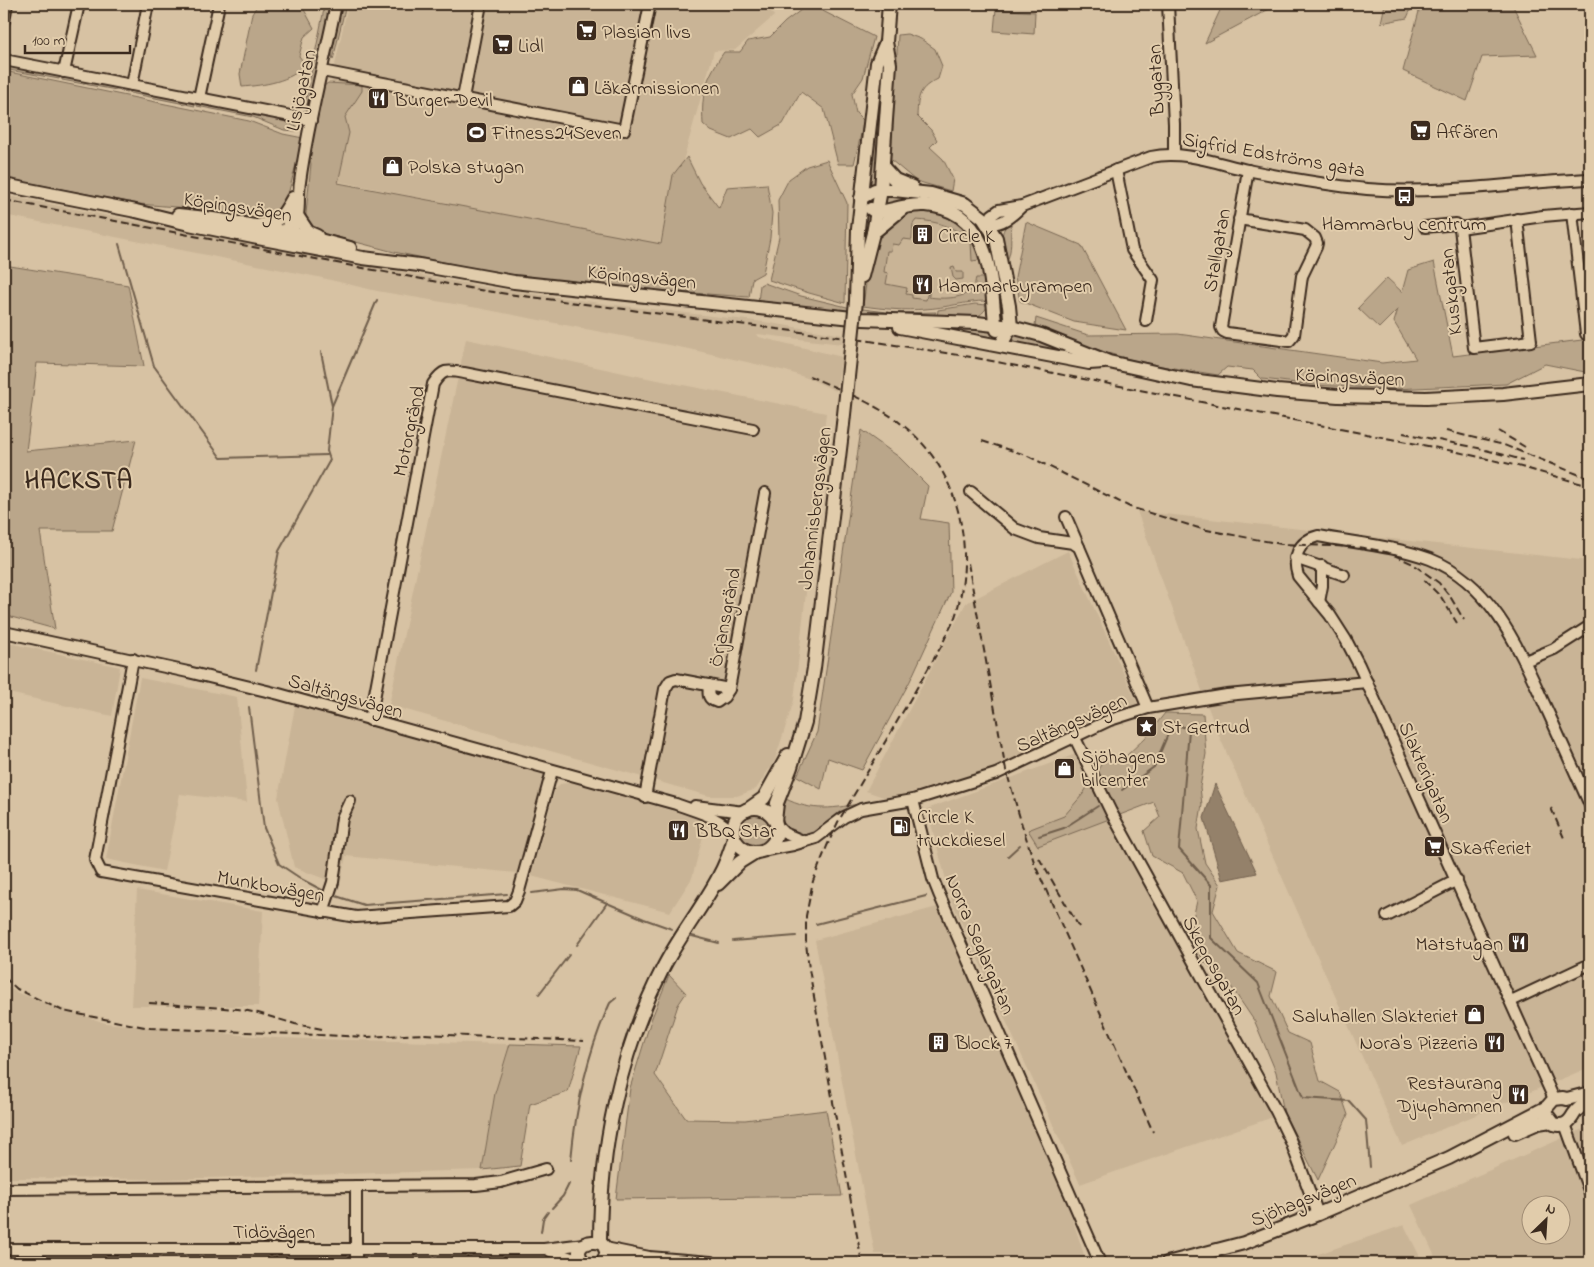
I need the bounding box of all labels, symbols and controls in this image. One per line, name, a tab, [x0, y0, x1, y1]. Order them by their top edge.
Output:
supermarket icon: Plasian livs	[574, 19, 598, 43]
place label: Plasian livs	[602, 19, 691, 48]
scale bar	[25, 22, 130, 54]
text: 100 m	[32, 30, 65, 52]
supermarket icon: Lidl	[490, 33, 514, 57]
place label: Lidl	[518, 33, 544, 62]
street label: Bygatan	[1141, 43, 1175, 117]
street label: Lisjögatan	[280, 47, 326, 134]
shop icon: Läkarmissionen	[566, 75, 590, 99]
place label: Läkarmissionen	[594, 75, 720, 104]
restaurant icon: Burger Devil	[366, 87, 390, 111]
place label: Burger Devil	[393, 87, 493, 117]
supermarket icon: Affären	[1408, 119, 1432, 143]
place label: Affären	[1436, 119, 1498, 148]
sports icon: Fitness24Seven	[464, 120, 488, 144]
place label: Fitness24Seven	[491, 120, 622, 149]
street label: Sigfrid Edströms gata	[1180, 126, 1367, 188]
shop icon: Polska stugan	[380, 154, 404, 178]
place label: Polska stugan	[408, 154, 524, 184]
bus stop icon: Hammarby centrum	[1392, 185, 1416, 209]
street label: Köpingsvägen	[181, 186, 294, 232]
street label: Stallgatan	[1197, 206, 1241, 295]
place label: Hammarby centrum	[1322, 211, 1486, 240]
building icon: Circle K	[910, 223, 934, 247]
place label: Circle K	[938, 223, 995, 252]
street label: Kuskgatan	[1433, 247, 1472, 337]
street label: Köpingsvägen	[586, 258, 698, 300]
restaurant icon: Hammarbyrampen	[910, 273, 934, 297]
place label: Hammarbyrampen	[938, 273, 1092, 302]
street label: Köpingsvägen	[1294, 361, 1405, 397]
street label: Motorgränd	[387, 383, 435, 480]
street label: Johannisbergsvägen	[792, 425, 842, 592]
district label: HACKSTA	[25, 464, 133, 500]
street label: Örjansgränd	[703, 565, 751, 670]
street label: Saltängsvägen	[284, 667, 406, 729]
street label: Saltängsvägen	[1012, 687, 1133, 763]
place icon: St Gertrud	[1134, 714, 1158, 738]
place label: St Gertrud	[1162, 714, 1250, 743]
street label: Slakterigatan	[1389, 718, 1460, 829]
place label: Sjöhagens bilcenter	[1081, 744, 1166, 796]
shop icon: Sjöhagens bilcenter	[1053, 756, 1077, 780]
place label: Circle K truckdiesel	[917, 804, 1005, 856]
fuel station icon: Circle K truckdiesel	[889, 815, 913, 839]
restaurant icon: BBQ Star	[667, 818, 691, 842]
place label: BBQ Star	[694, 818, 777, 847]
supermarket icon: Skafferiet	[1422, 835, 1446, 859]
place label: Skafferiet	[1450, 835, 1531, 864]
street label: Munkbovägen	[214, 864, 327, 912]
street label: Norra Seglargatan	[935, 870, 1021, 1020]
street label: Skeppsgatan	[1173, 911, 1252, 1022]
place label: Matstugan	[1415, 931, 1503, 961]
restaurant icon: Matstugan	[1507, 931, 1531, 955]
place label: Saluhallen Slakteriet	[1292, 1003, 1458, 1032]
shop icon: Saluhallen Slakteriet	[1462, 1003, 1486, 1027]
building icon: Block 7	[927, 1030, 951, 1054]
place label: Block 7	[954, 1030, 1012, 1059]
place label: Nora's Pizzeria	[1360, 1030, 1478, 1059]
restaurant icon: Nora's Pizzeria	[1482, 1030, 1506, 1054]
place label: Restaurang Djuphamnen	[1396, 1070, 1502, 1122]
restaurant icon: Restaurang Djuphamnen	[1506, 1082, 1530, 1106]
street label: Sjöhagsvägen	[1247, 1167, 1362, 1237]
north arrow	[1522, 1194, 1572, 1244]
text: N	[1542, 1198, 1560, 1221]
street label: Tidövägen	[233, 1219, 315, 1249]

